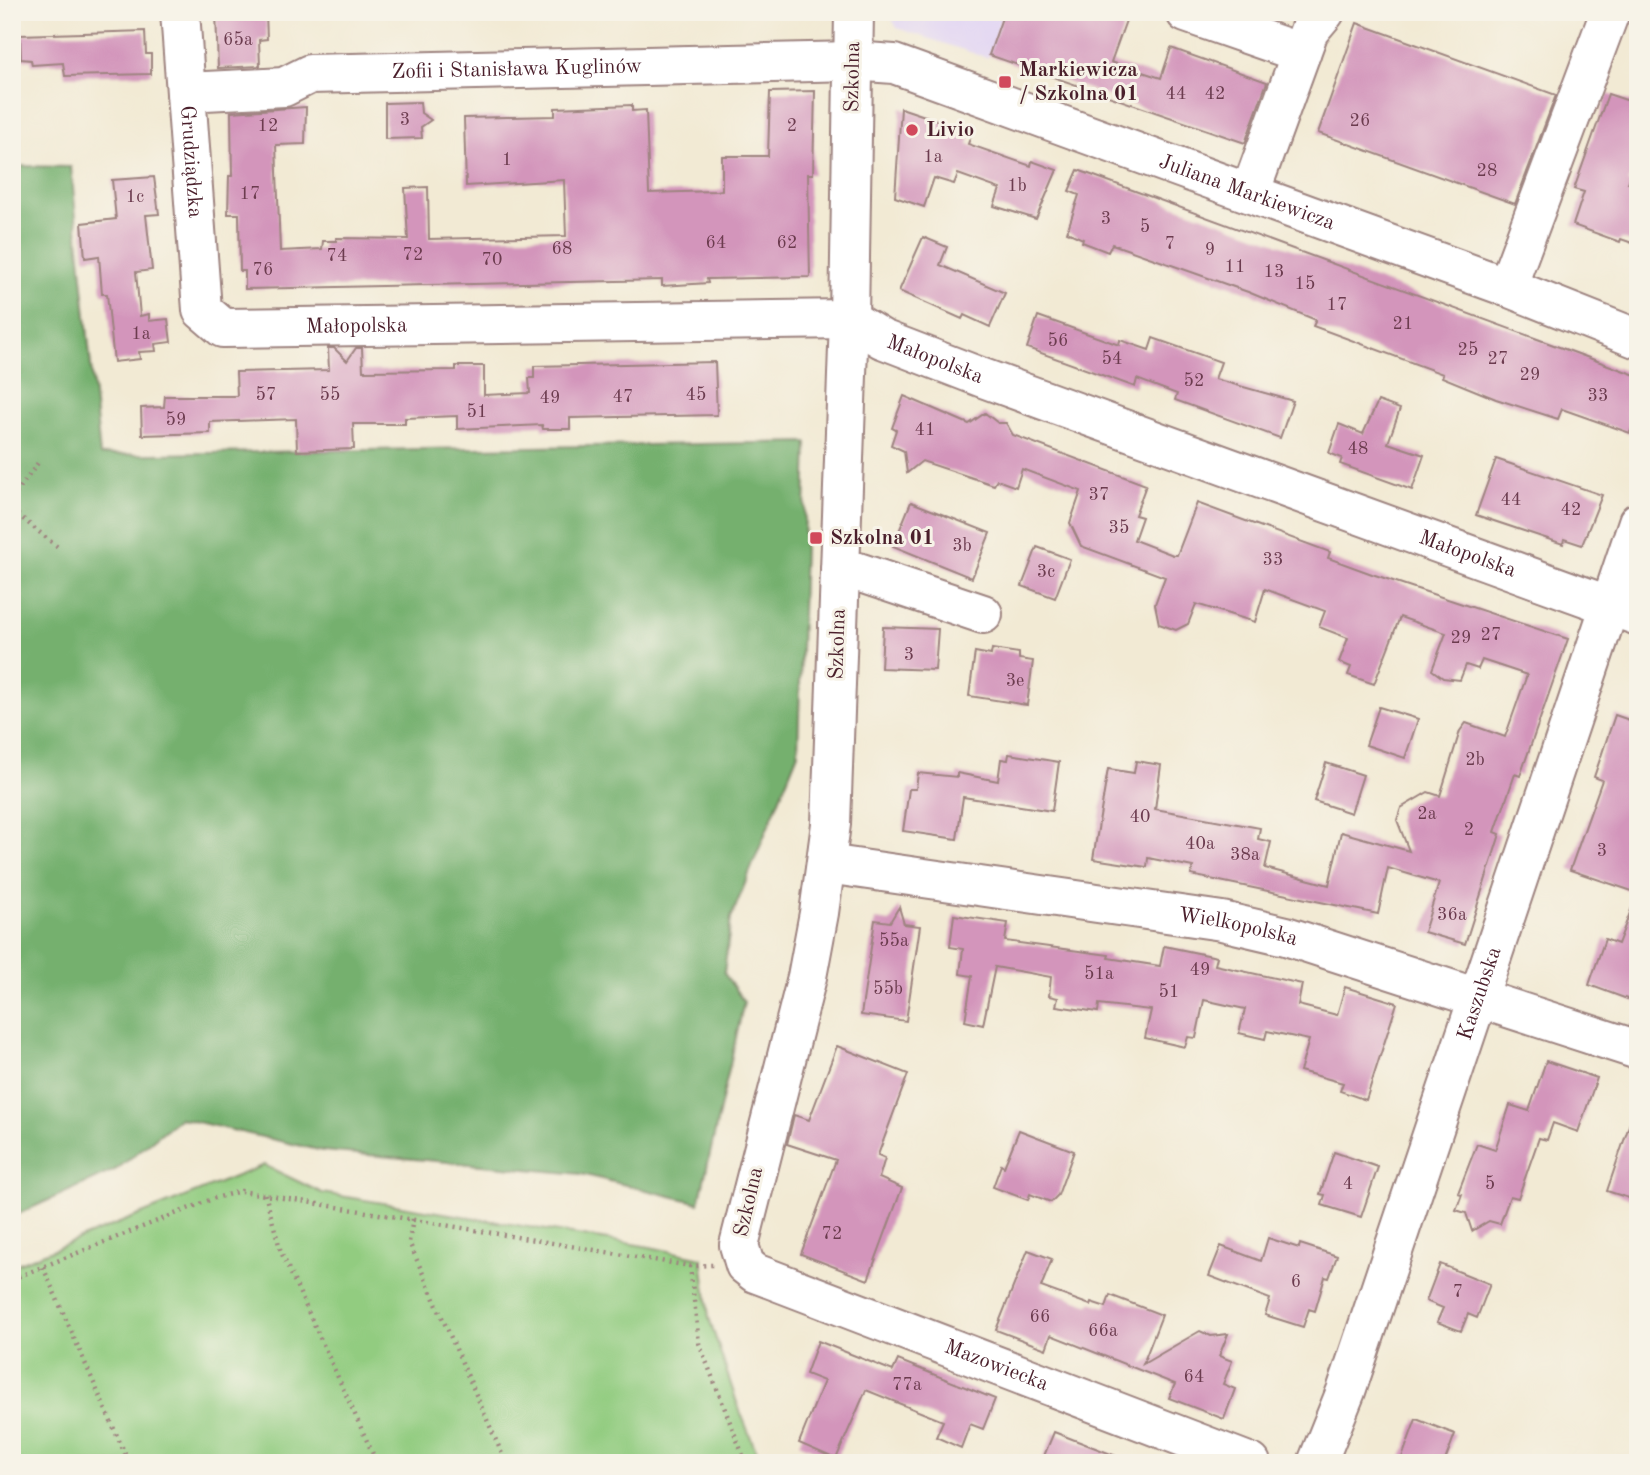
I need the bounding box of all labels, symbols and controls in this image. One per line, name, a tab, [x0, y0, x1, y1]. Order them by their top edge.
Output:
house number: 65a	[223, 31, 253, 49]
street label: Szkolna	[842, 41, 864, 113]
street label: Zofii i Stanisława Kuglinów	[391, 56, 642, 83]
place label: Markiewicza / Szkolna 01	[1019, 60, 1138, 105]
marker: Markiewicza / Szkolna 01	[997, 74, 1013, 90]
house number: 44	[1166, 85, 1186, 103]
house number: 42	[1205, 85, 1225, 103]
street label: Grudziądzka	[176, 105, 206, 219]
house number: 3	[400, 111, 410, 129]
house number: 26	[1350, 112, 1370, 130]
house number: 12	[258, 117, 278, 135]
house number: 2	[787, 117, 797, 135]
place label: Livio	[926, 120, 974, 141]
marker: Livio	[904, 122, 920, 138]
house number: 1a	[923, 148, 943, 166]
house number: 1	[502, 151, 512, 169]
street label: Juliana Markiewicza	[1156, 151, 1338, 234]
house number: 28	[1477, 162, 1497, 180]
house number: 1b	[1007, 177, 1027, 195]
house number: 17	[240, 185, 260, 203]
house number: 1c	[126, 188, 144, 206]
house number: 3	[1101, 210, 1111, 228]
house number: 5	[1140, 218, 1150, 236]
house number: 64	[706, 234, 726, 252]
house number: 62	[777, 234, 797, 252]
house number: 7	[1165, 235, 1175, 253]
house number: 68	[552, 240, 572, 258]
house number: 9	[1205, 241, 1215, 259]
house number: 72	[403, 246, 423, 264]
house number: 74	[327, 247, 347, 265]
house number: 70	[482, 251, 502, 269]
house number: 11	[1225, 258, 1245, 276]
house number: 76	[253, 261, 273, 279]
house number: 13	[1264, 263, 1284, 281]
house number: 15	[1295, 275, 1315, 293]
house number: 17	[1327, 296, 1347, 314]
street label: Małopolska	[306, 315, 407, 337]
house number: 21	[1393, 315, 1413, 333]
house number: 1a	[131, 325, 151, 343]
street label: Małopolska	[884, 331, 986, 388]
house number: 56	[1048, 332, 1068, 350]
house number: 25	[1458, 341, 1478, 359]
house number: 54	[1102, 350, 1122, 368]
house number: 27	[1488, 350, 1508, 368]
house number: 29	[1520, 366, 1540, 384]
house number: 52	[1184, 372, 1204, 390]
house number: 57	[256, 386, 276, 404]
house number: 55	[320, 386, 340, 404]
house number: 45	[686, 386, 706, 404]
house number: 33	[1588, 387, 1608, 405]
house number: 47	[613, 388, 633, 406]
house number: 49	[540, 389, 560, 407]
house number: 51	[467, 403, 487, 421]
house number: 59	[166, 411, 186, 429]
house number: 41	[915, 421, 935, 439]
house number: 48	[1348, 440, 1368, 458]
house number: 37	[1089, 486, 1109, 504]
house number: 44	[1501, 491, 1521, 509]
house number: 42	[1561, 501, 1581, 519]
house number: 35	[1109, 519, 1129, 537]
street label: Małopolska	[1416, 527, 1519, 581]
place label: Szkolna 01	[830, 528, 934, 549]
marker: Szkolna 01	[808, 530, 824, 546]
house number: 3b	[952, 537, 972, 555]
house number: 33	[1263, 551, 1283, 569]
house number: 3c	[1037, 563, 1055, 581]
street label: Szkolna	[826, 608, 850, 680]
house number: 27	[1481, 626, 1501, 644]
house number: 29	[1451, 629, 1471, 647]
house number: 3	[904, 646, 914, 664]
house number: 3e	[1006, 672, 1024, 690]
house number: 2b	[1465, 751, 1485, 769]
house number: 2a	[1417, 805, 1437, 823]
house number: 40	[1130, 808, 1150, 826]
house number: 2	[1464, 821, 1474, 839]
house number: 40a	[1185, 835, 1215, 853]
house number: 3	[1597, 842, 1607, 860]
house number: 38a	[1230, 846, 1260, 864]
street label: Wielkopolska	[1177, 904, 1300, 950]
house number: 36a	[1437, 906, 1467, 924]
house number: 55a	[879, 932, 909, 950]
street label: Kaszubska	[1454, 944, 1505, 1043]
house number: 49	[1190, 961, 1210, 979]
house number: 51a	[1084, 965, 1114, 983]
house number: 55b	[873, 980, 903, 998]
house number: 51	[1159, 983, 1179, 1001]
street label: Szkolna	[731, 1165, 767, 1239]
house number: 4	[1343, 1175, 1353, 1193]
house number: 5	[1485, 1175, 1495, 1193]
house number: 72	[822, 1225, 842, 1243]
house number: 6	[1291, 1273, 1301, 1291]
house number: 7	[1453, 1283, 1463, 1301]
house number: 66	[1030, 1308, 1050, 1326]
house number: 66a	[1088, 1322, 1118, 1340]
street label: Mazowiecka	[942, 1336, 1051, 1395]
house number: 64	[1184, 1368, 1204, 1386]
house number: 77a	[892, 1376, 922, 1394]

